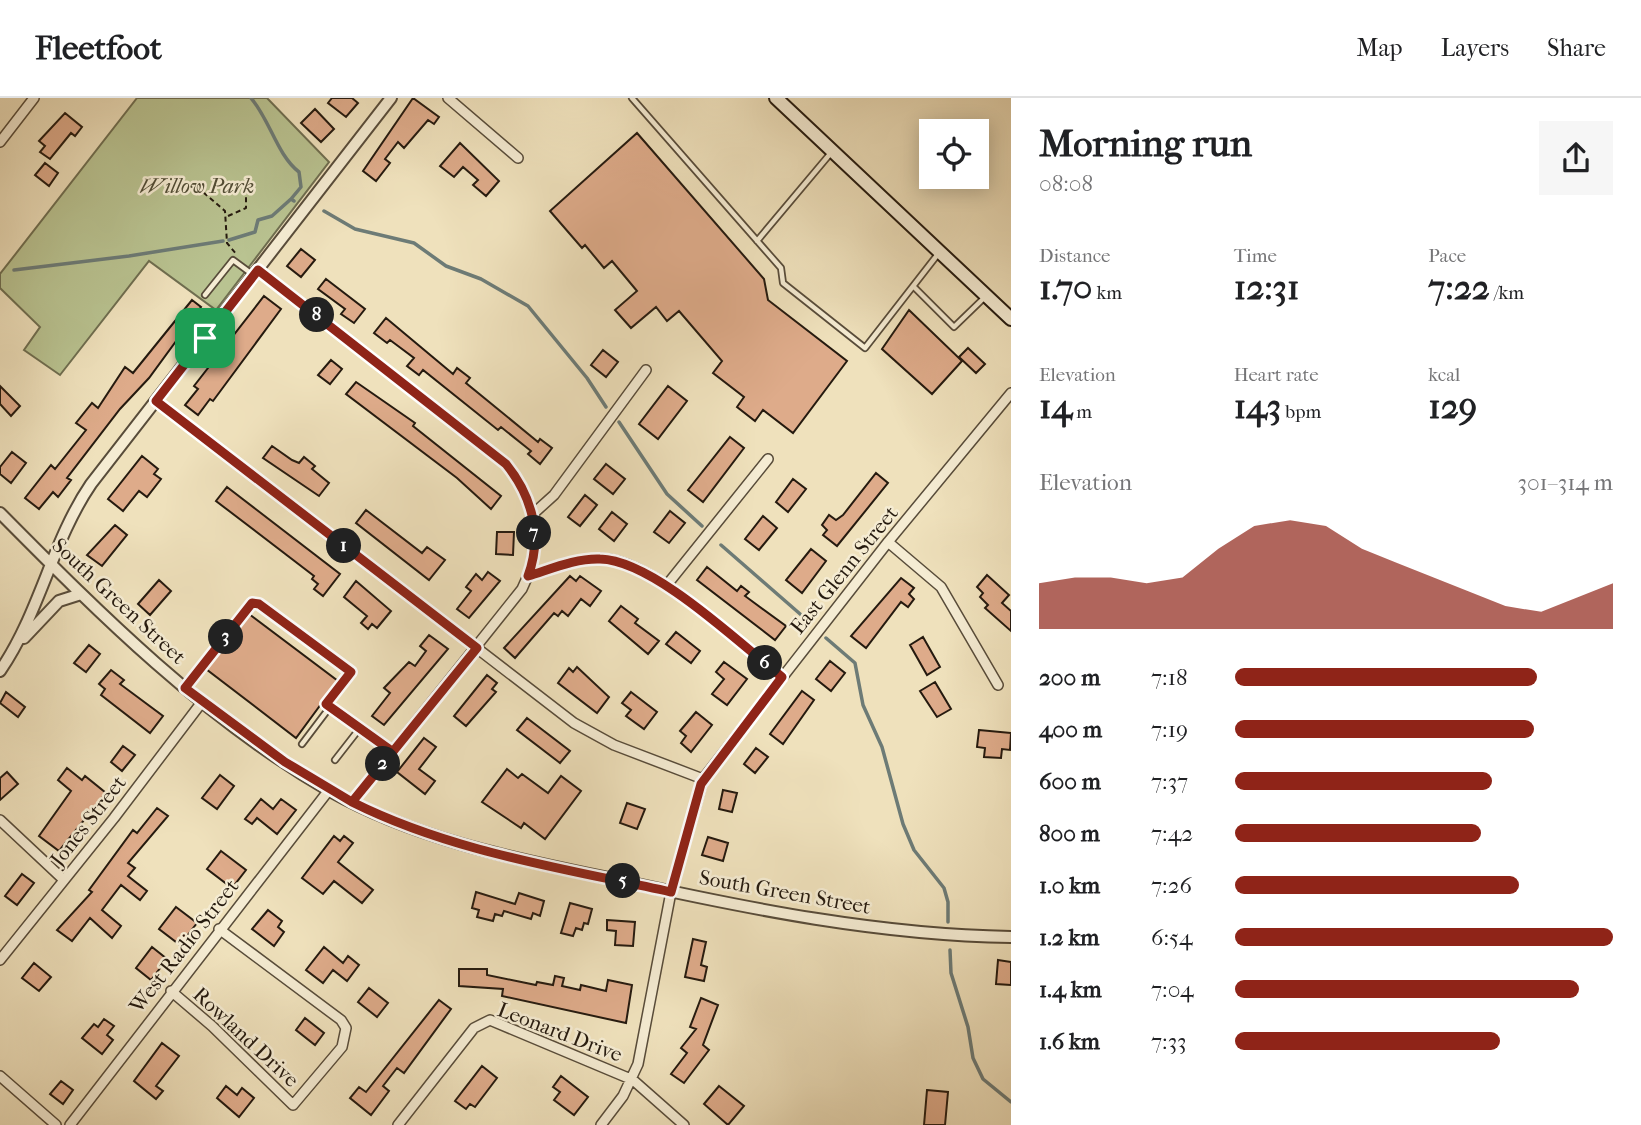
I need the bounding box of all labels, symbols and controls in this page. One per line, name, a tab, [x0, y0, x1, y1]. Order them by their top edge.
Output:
text: Fleetfoot	[35, 29, 162, 68]
text: Map	[1357, 34, 1403, 62]
text: Layers	[1441, 34, 1509, 62]
text: Share	[1547, 34, 1606, 62]
map controls	[919, 119, 989, 189]
button: locate	[919, 119, 989, 189]
text: Morning run	[1039, 121, 1252, 166]
button: share	[1539, 121, 1613, 195]
text: 08:08	[1039, 170, 1093, 197]
park label: Willow Park	[140, 174, 254, 198]
text: Distance	[1039, 245, 1110, 267]
text: Time	[1234, 245, 1277, 267]
text: Pace	[1428, 245, 1466, 267]
text: 1.70	[1039, 267, 1092, 308]
text: 12:31	[1234, 267, 1299, 308]
text: 7:22	[1428, 267, 1490, 308]
text: km	[1092, 282, 1122, 304]
text: /km	[1490, 282, 1524, 304]
pin: 8	[300, 298, 334, 332]
text: 8	[312, 303, 321, 325]
pin	[175, 308, 235, 368]
icon: arrive	[186, 319, 224, 357]
text: Elevation	[1039, 364, 1116, 386]
text: Heart rate	[1234, 364, 1319, 386]
text: kcal	[1428, 364, 1460, 386]
text: 14	[1039, 386, 1072, 427]
text: 143	[1234, 386, 1281, 427]
text: 129	[1428, 386, 1477, 427]
text: m	[1072, 401, 1092, 423]
text: bpm	[1281, 401, 1321, 423]
text: Elevation	[1039, 469, 1132, 496]
text: 301–314 m	[1517, 469, 1613, 496]
street label: East Glenn Street	[785, 501, 903, 639]
pin: 7	[516, 516, 552, 550]
text: 7	[529, 521, 538, 543]
pin: 1	[326, 528, 362, 564]
street label: South Green Street	[47, 533, 191, 669]
text: 1	[340, 534, 347, 556]
pin: 3	[208, 620, 244, 654]
text: 3	[222, 625, 229, 647]
pin: 6	[748, 646, 782, 680]
text: 6	[759, 651, 770, 673]
text: 200 m	[1039, 664, 1100, 691]
text: 7:18	[1151, 664, 1187, 691]
text: 400 m	[1039, 716, 1102, 743]
text: 7:19	[1151, 716, 1188, 743]
pin: 2	[366, 746, 400, 782]
text: 2	[378, 752, 387, 774]
text: 600 m	[1039, 768, 1101, 795]
text: 7:37	[1151, 768, 1188, 795]
street label: Jones Street	[44, 771, 131, 873]
text: 800 m	[1039, 820, 1100, 847]
text: 7:42	[1151, 820, 1193, 847]
pin: 5	[606, 864, 640, 898]
street label: South Green Street	[697, 865, 873, 919]
text: 5	[618, 869, 627, 891]
text: 1.0 km	[1039, 872, 1100, 899]
text: 7:26	[1151, 872, 1192, 899]
street label: West Radio Street	[124, 874, 244, 1018]
text: 1.2 km	[1039, 924, 1099, 951]
text: 6:54	[1151, 924, 1193, 951]
text: 1.4 km	[1039, 976, 1102, 1003]
text: 7:04	[1151, 976, 1194, 1003]
street label: Rowland Drive	[188, 982, 304, 1092]
street label: Leonard Drive	[494, 997, 626, 1067]
text: 1.6 km	[1039, 1028, 1100, 1055]
text: 7:33	[1151, 1028, 1187, 1055]

